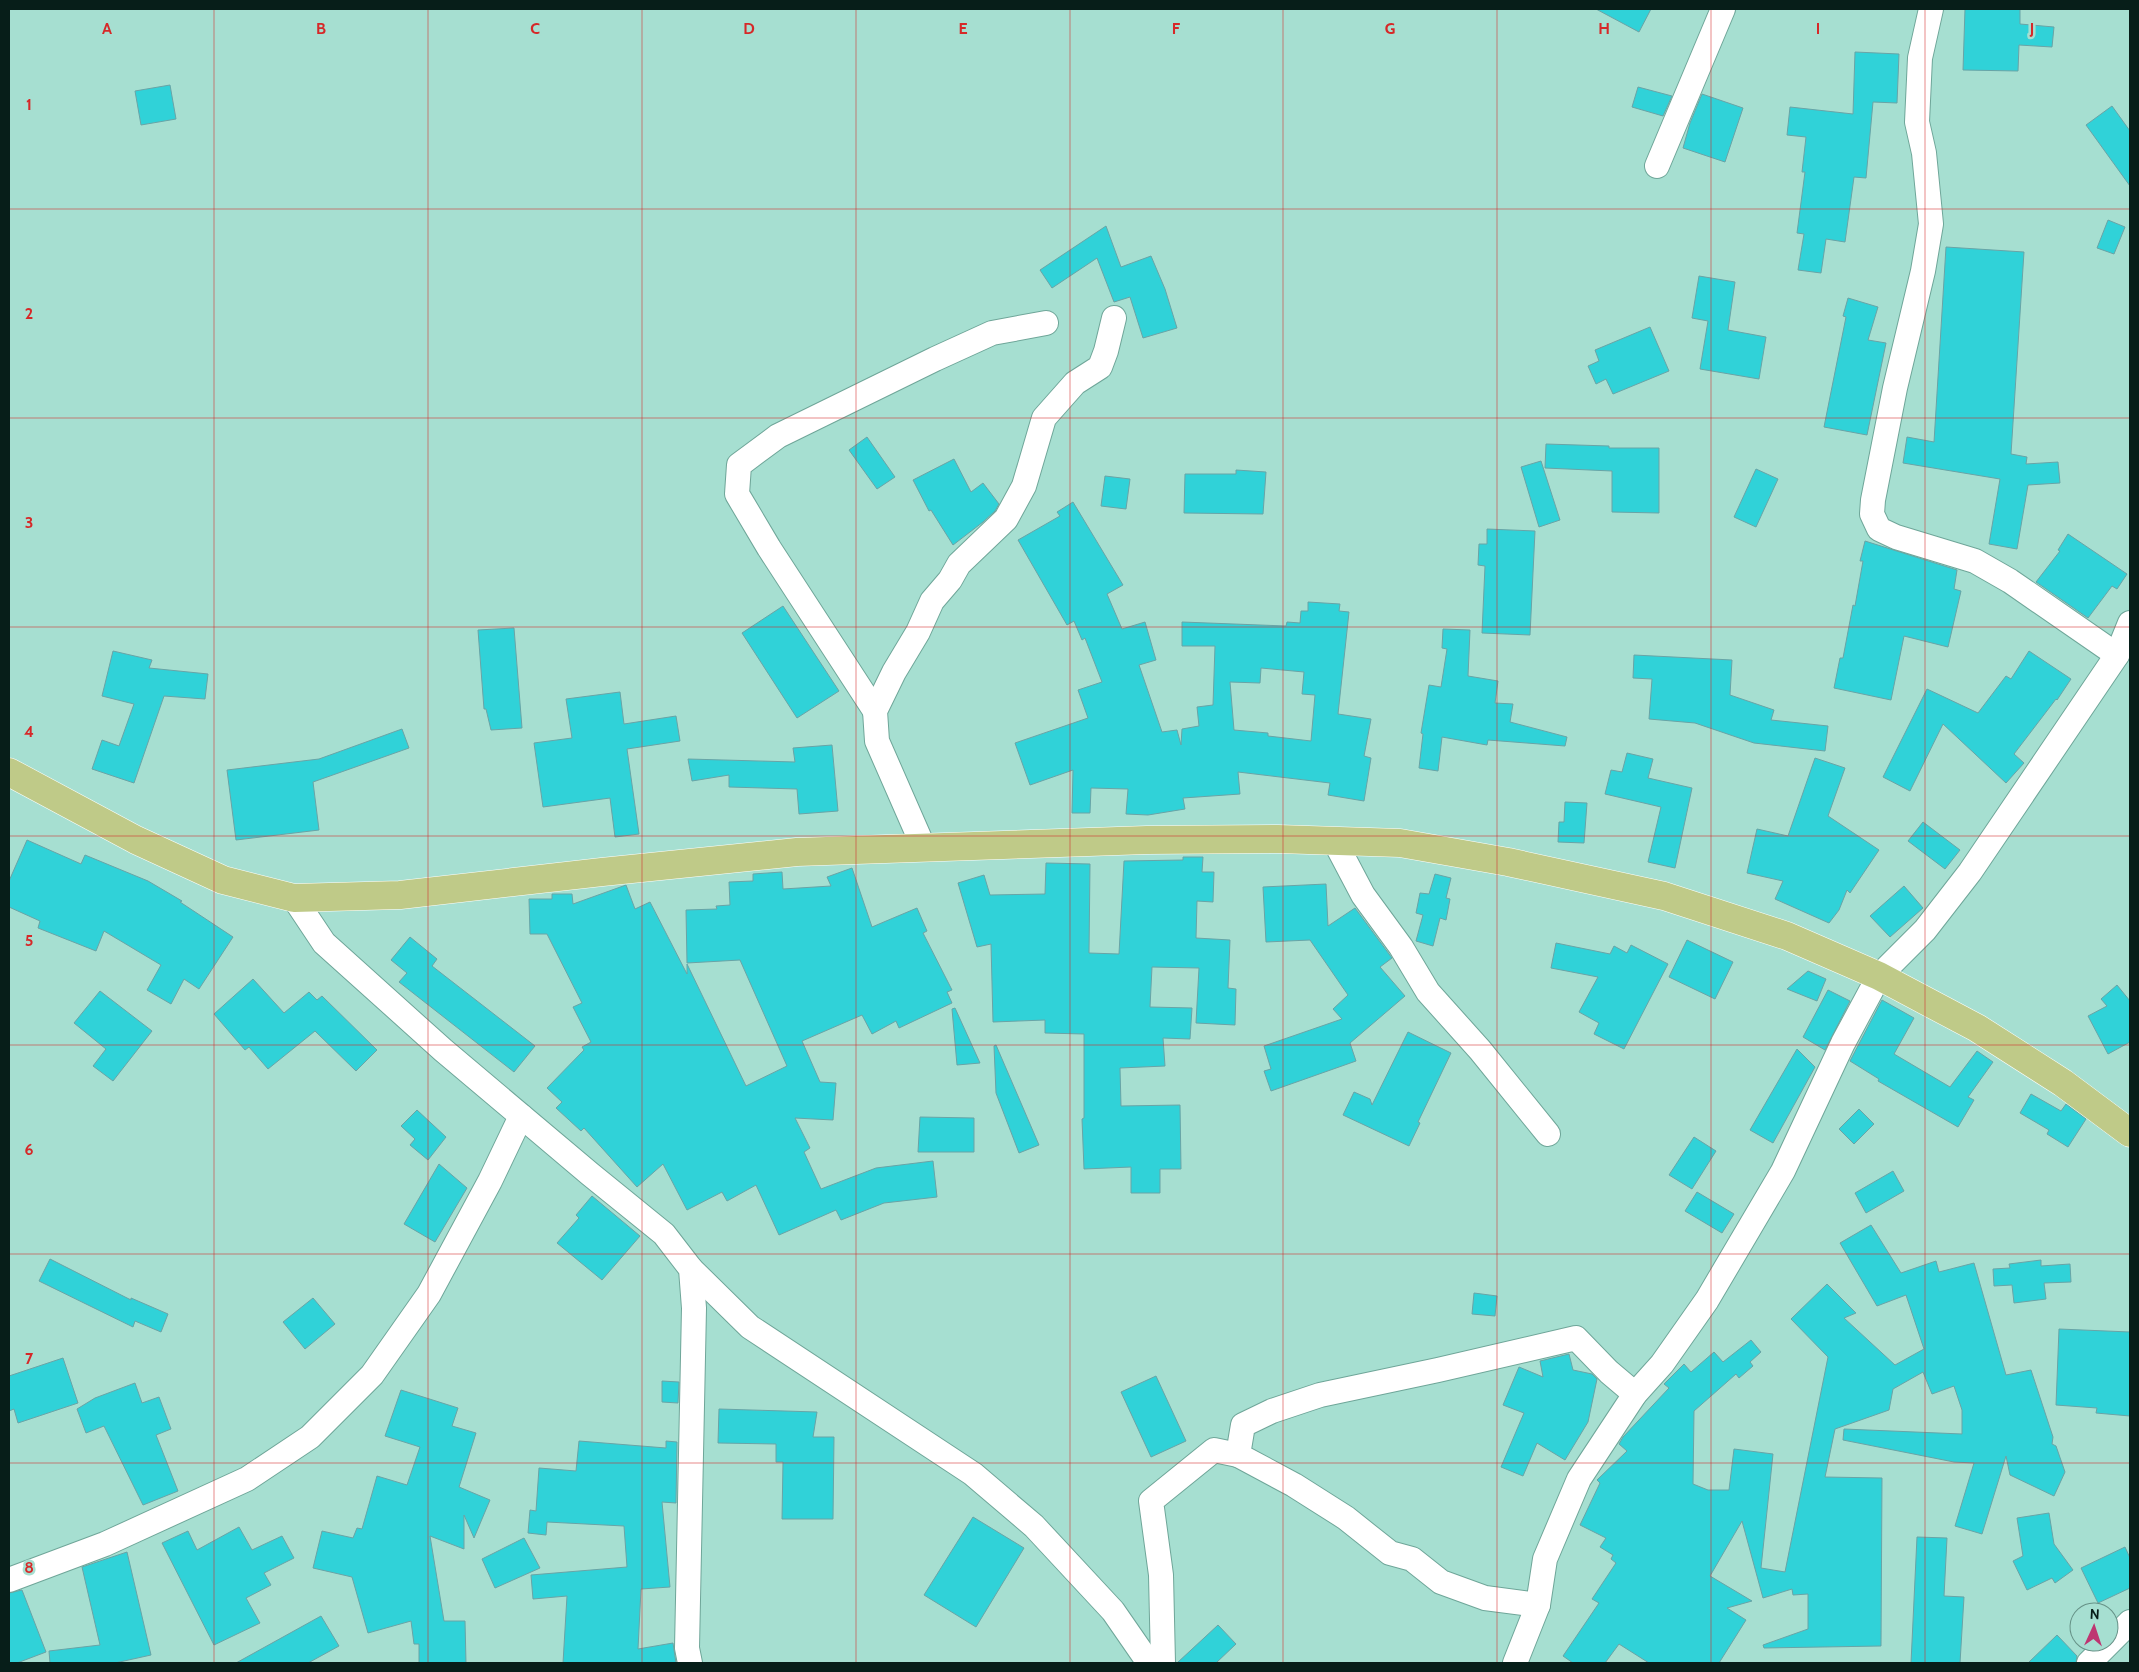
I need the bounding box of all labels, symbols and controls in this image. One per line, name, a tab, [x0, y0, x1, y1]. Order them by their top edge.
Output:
text: A	[102, 19, 112, 38]
text: B	[316, 19, 326, 38]
text: C	[530, 19, 540, 38]
text: D	[743, 19, 755, 38]
text: E	[958, 19, 968, 38]
text: F	[1172, 19, 1181, 38]
text: G	[1385, 19, 1395, 38]
text: H	[1598, 19, 1610, 38]
text: I	[1816, 19, 1820, 38]
text: J	[2029, 19, 2034, 38]
text: 1	[26, 95, 32, 114]
text: 2	[25, 304, 33, 323]
text: 3	[25, 513, 33, 532]
text: 4	[24, 722, 34, 741]
text: 5	[25, 931, 33, 950]
text: 6	[25, 1140, 34, 1159]
text: 7	[25, 1349, 34, 1368]
text: 8	[24, 1558, 34, 1577]
north arrow	[2069, 1602, 2119, 1652]
text: N	[2089, 1605, 2100, 1623]

